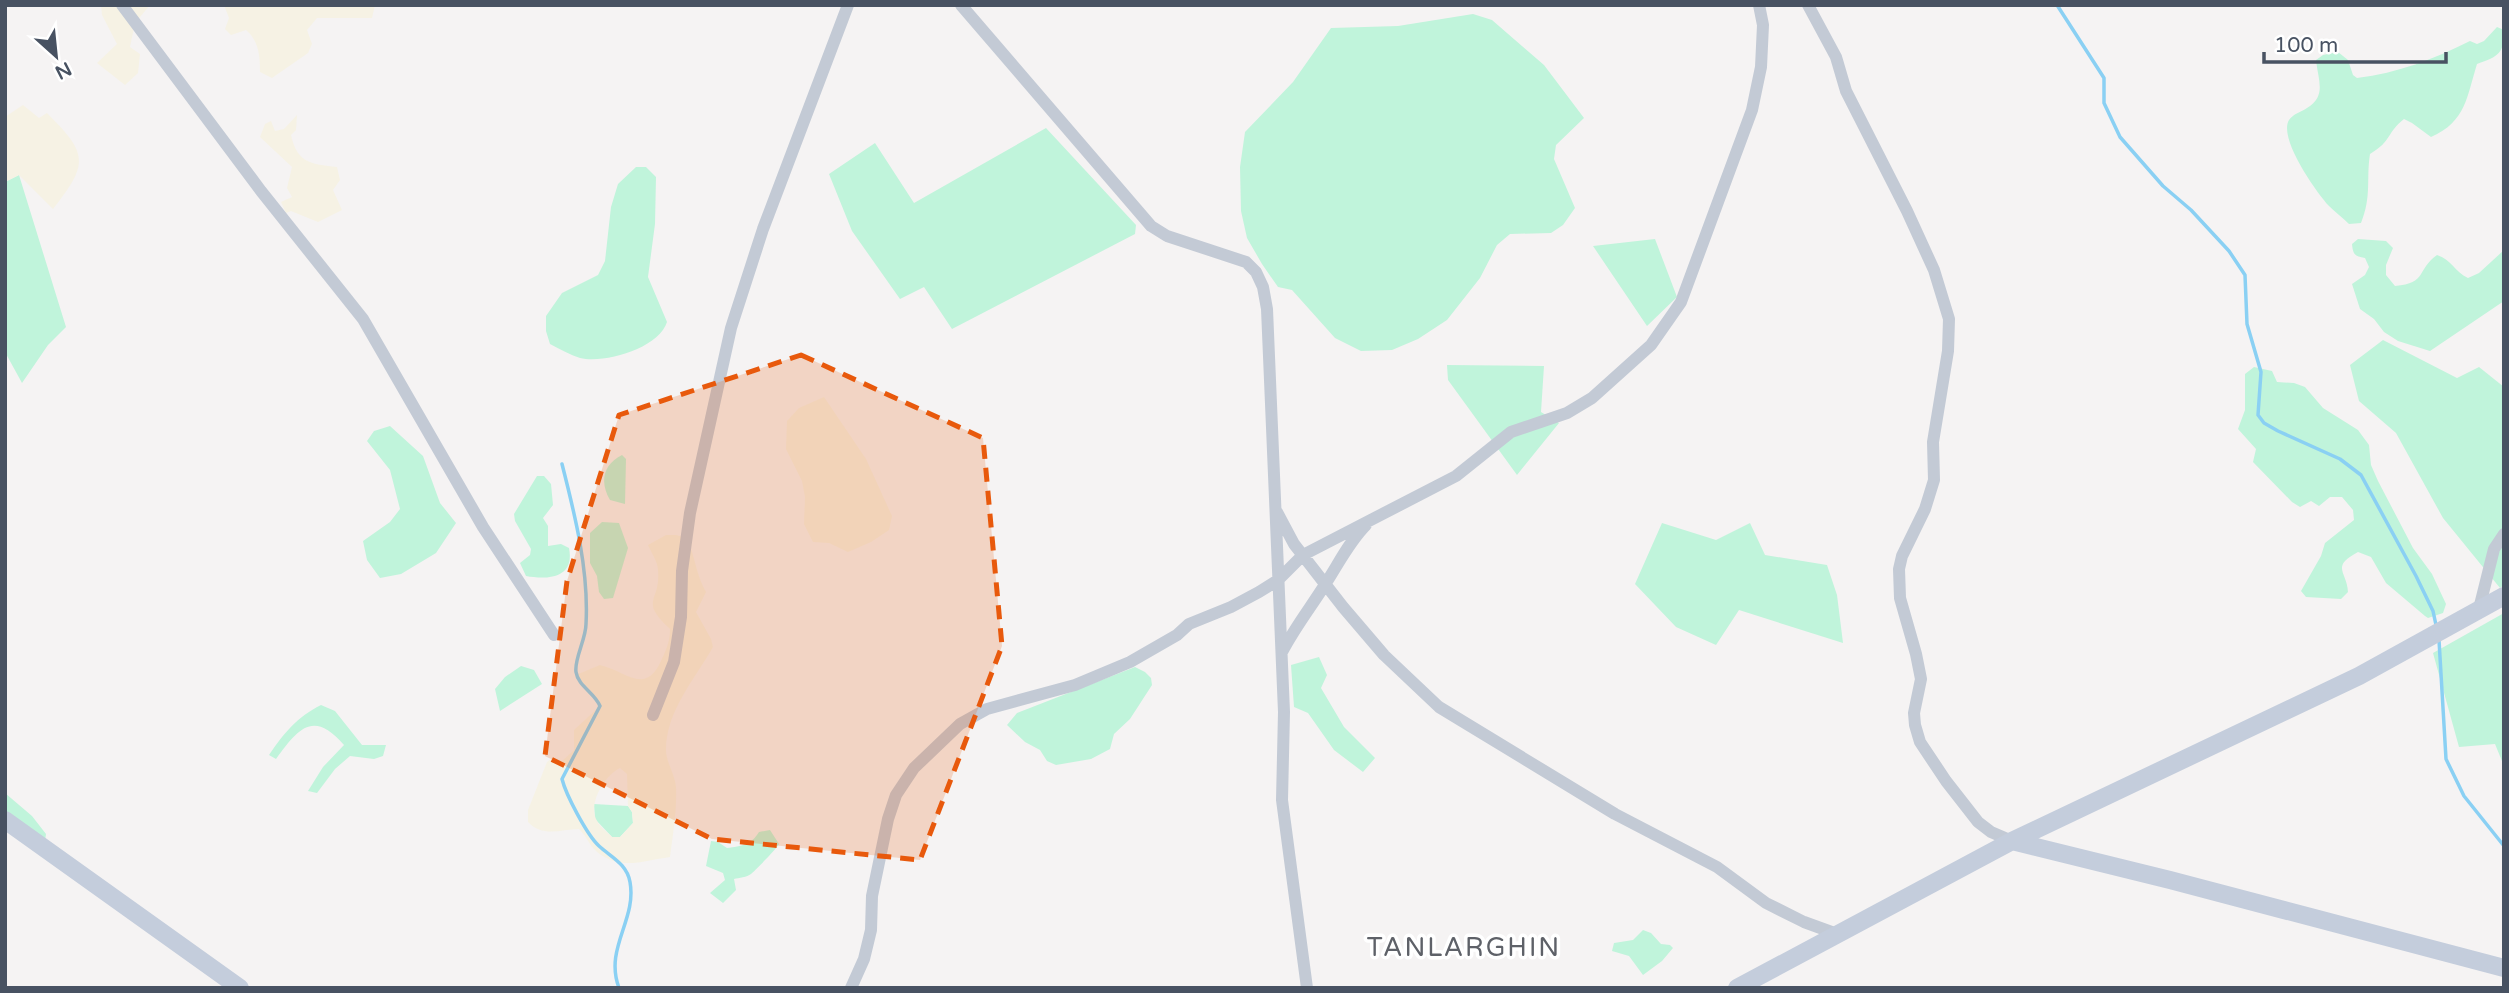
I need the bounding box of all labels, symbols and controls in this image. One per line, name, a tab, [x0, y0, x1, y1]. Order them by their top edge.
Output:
north arrow	[21, 21, 91, 91]
scale bar	[2264, 21, 2446, 65]
text: 100 m	[2274, 33, 2338, 58]
text: N	[51, 57, 75, 84]
district label: TANLARGHIN	[1367, 932, 1561, 963]

